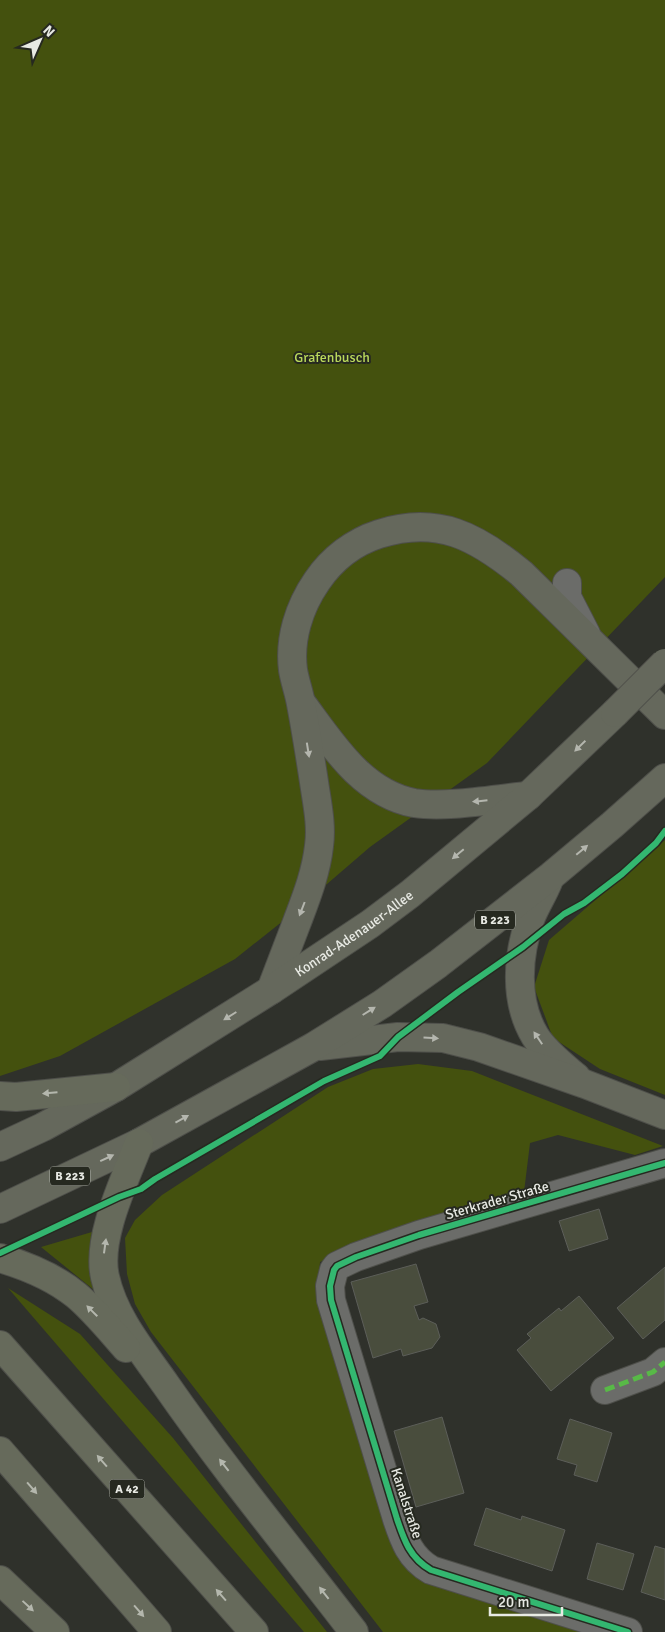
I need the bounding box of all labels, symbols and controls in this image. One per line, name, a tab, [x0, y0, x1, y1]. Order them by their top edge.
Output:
north arrow	[15, 15, 65, 65]
text: N	[39, 22, 58, 41]
park label: Grafenbusch	[294, 349, 370, 366]
one-way arrow	[574, 740, 586, 752]
one-way arrow	[305, 742, 313, 758]
one-way arrow	[471, 797, 487, 805]
one-way arrow	[576, 844, 588, 856]
one-way arrow	[453, 848, 465, 860]
street label: Konrad-Adenauer-Allee	[292, 887, 417, 981]
one-way arrow	[298, 902, 306, 917]
road number: B 223	[475, 910, 515, 930]
one-way arrow	[363, 1007, 376, 1016]
one-way arrow	[223, 1011, 237, 1020]
one-way arrow	[533, 1031, 542, 1045]
one-way arrow	[424, 1034, 440, 1042]
one-way arrow	[41, 1089, 57, 1097]
one-way arrow	[174, 1115, 189, 1123]
one-way arrow	[100, 1154, 114, 1162]
road number: B 223	[50, 1166, 90, 1186]
street label: Sterkrader Straße	[443, 1178, 551, 1223]
one-way arrow	[101, 1237, 109, 1253]
one-way arrow	[86, 1305, 98, 1317]
one-way arrow	[96, 1455, 108, 1467]
one-way arrow	[219, 1459, 230, 1472]
street label: Kanalstraße	[387, 1466, 426, 1541]
road number: A 42	[110, 1480, 144, 1498]
one-way arrow	[26, 1482, 38, 1494]
scale bar	[490, 1584, 562, 1616]
one-way arrow	[319, 1587, 329, 1600]
one-way arrow	[215, 1590, 227, 1602]
text: 20 m	[498, 1593, 529, 1611]
one-way arrow	[21, 1600, 33, 1612]
one-way arrow	[133, 1604, 145, 1616]

